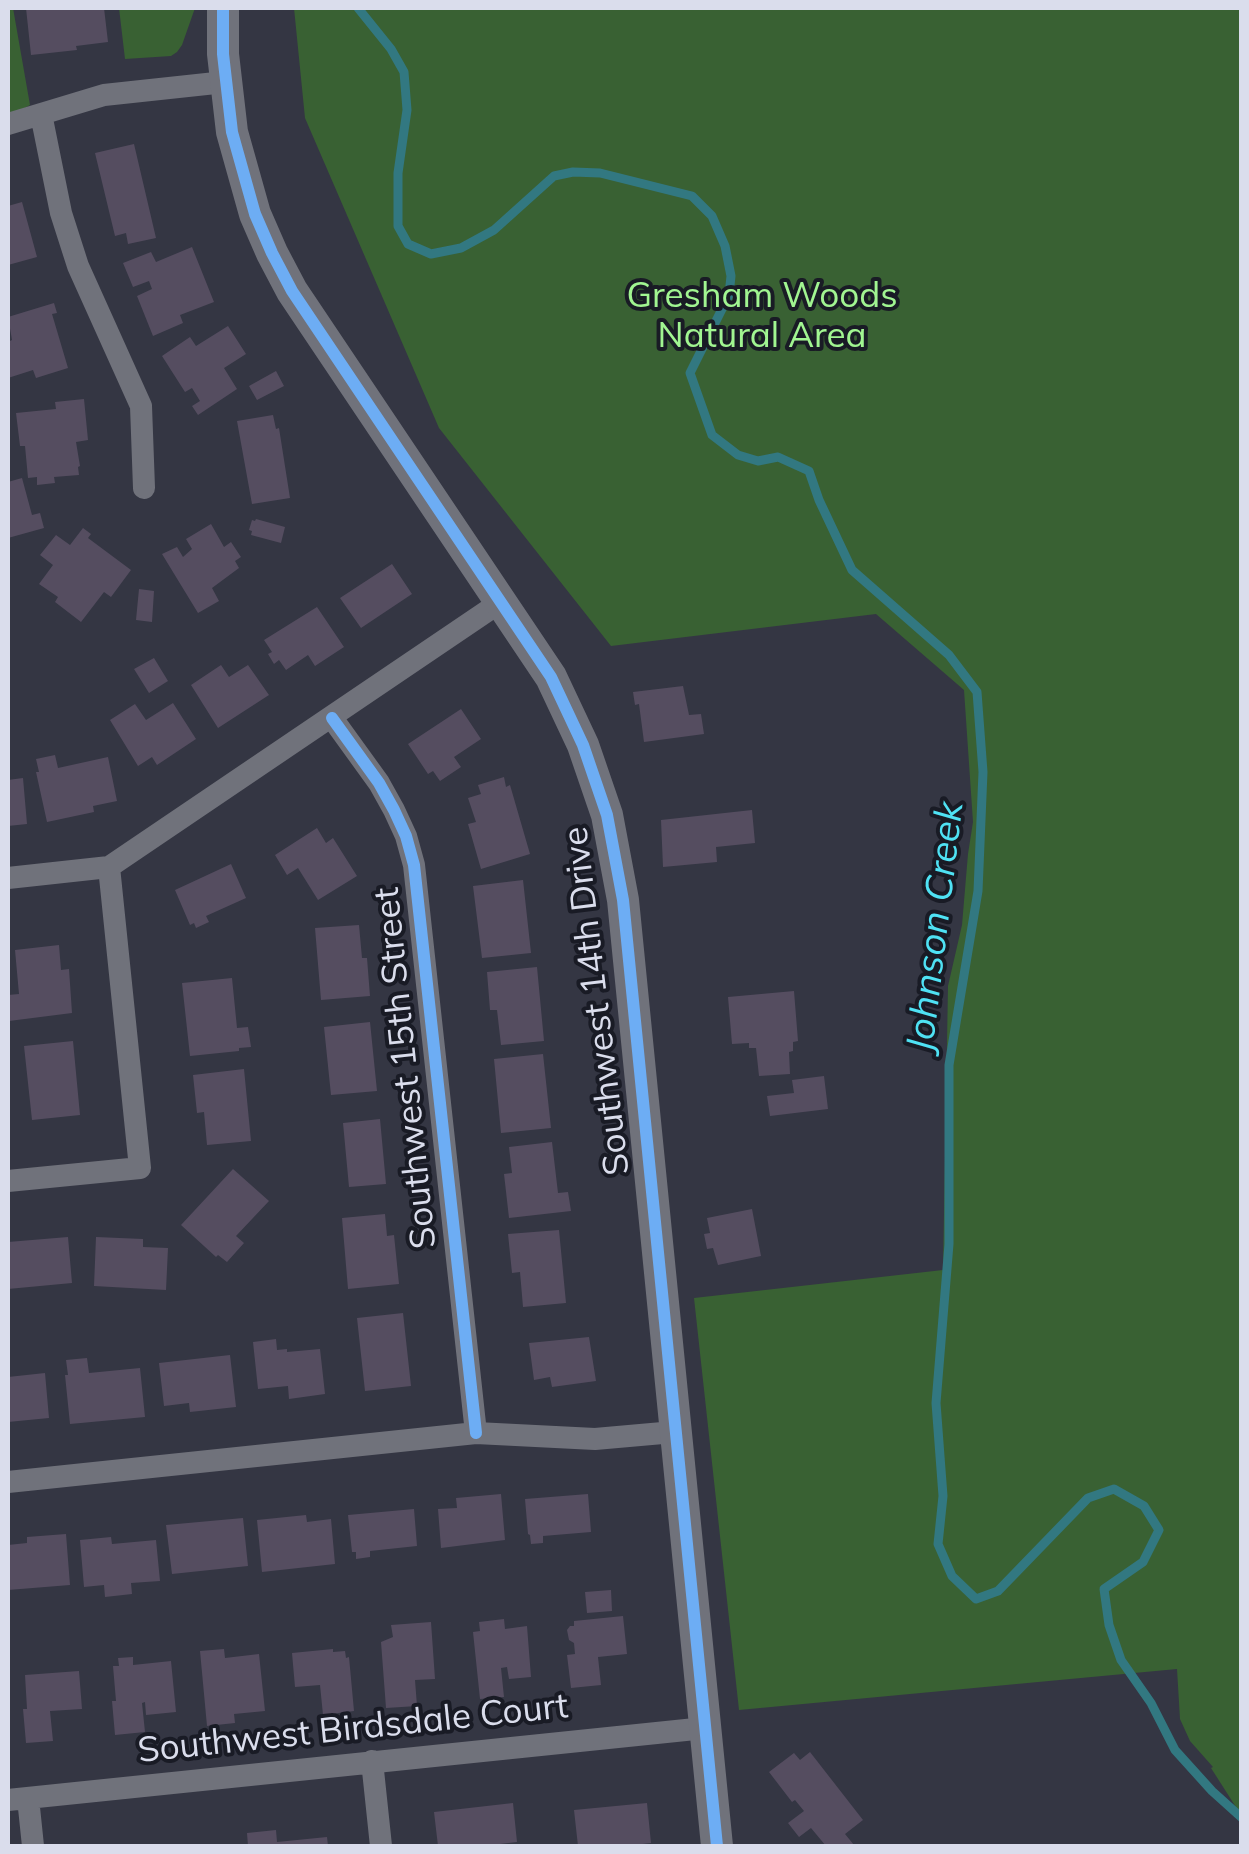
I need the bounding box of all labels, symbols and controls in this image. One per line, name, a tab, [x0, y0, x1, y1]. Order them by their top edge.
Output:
park label: Gresham Woods Natural Area	[626, 275, 898, 357]
water label: Johnson Creek	[898, 799, 974, 1055]
street label: Southwest 14th Drive	[555, 824, 639, 1178]
street label: Southwest 15th Street	[366, 885, 446, 1251]
street label: Southwest Birdsdale Court	[136, 1686, 570, 1772]

